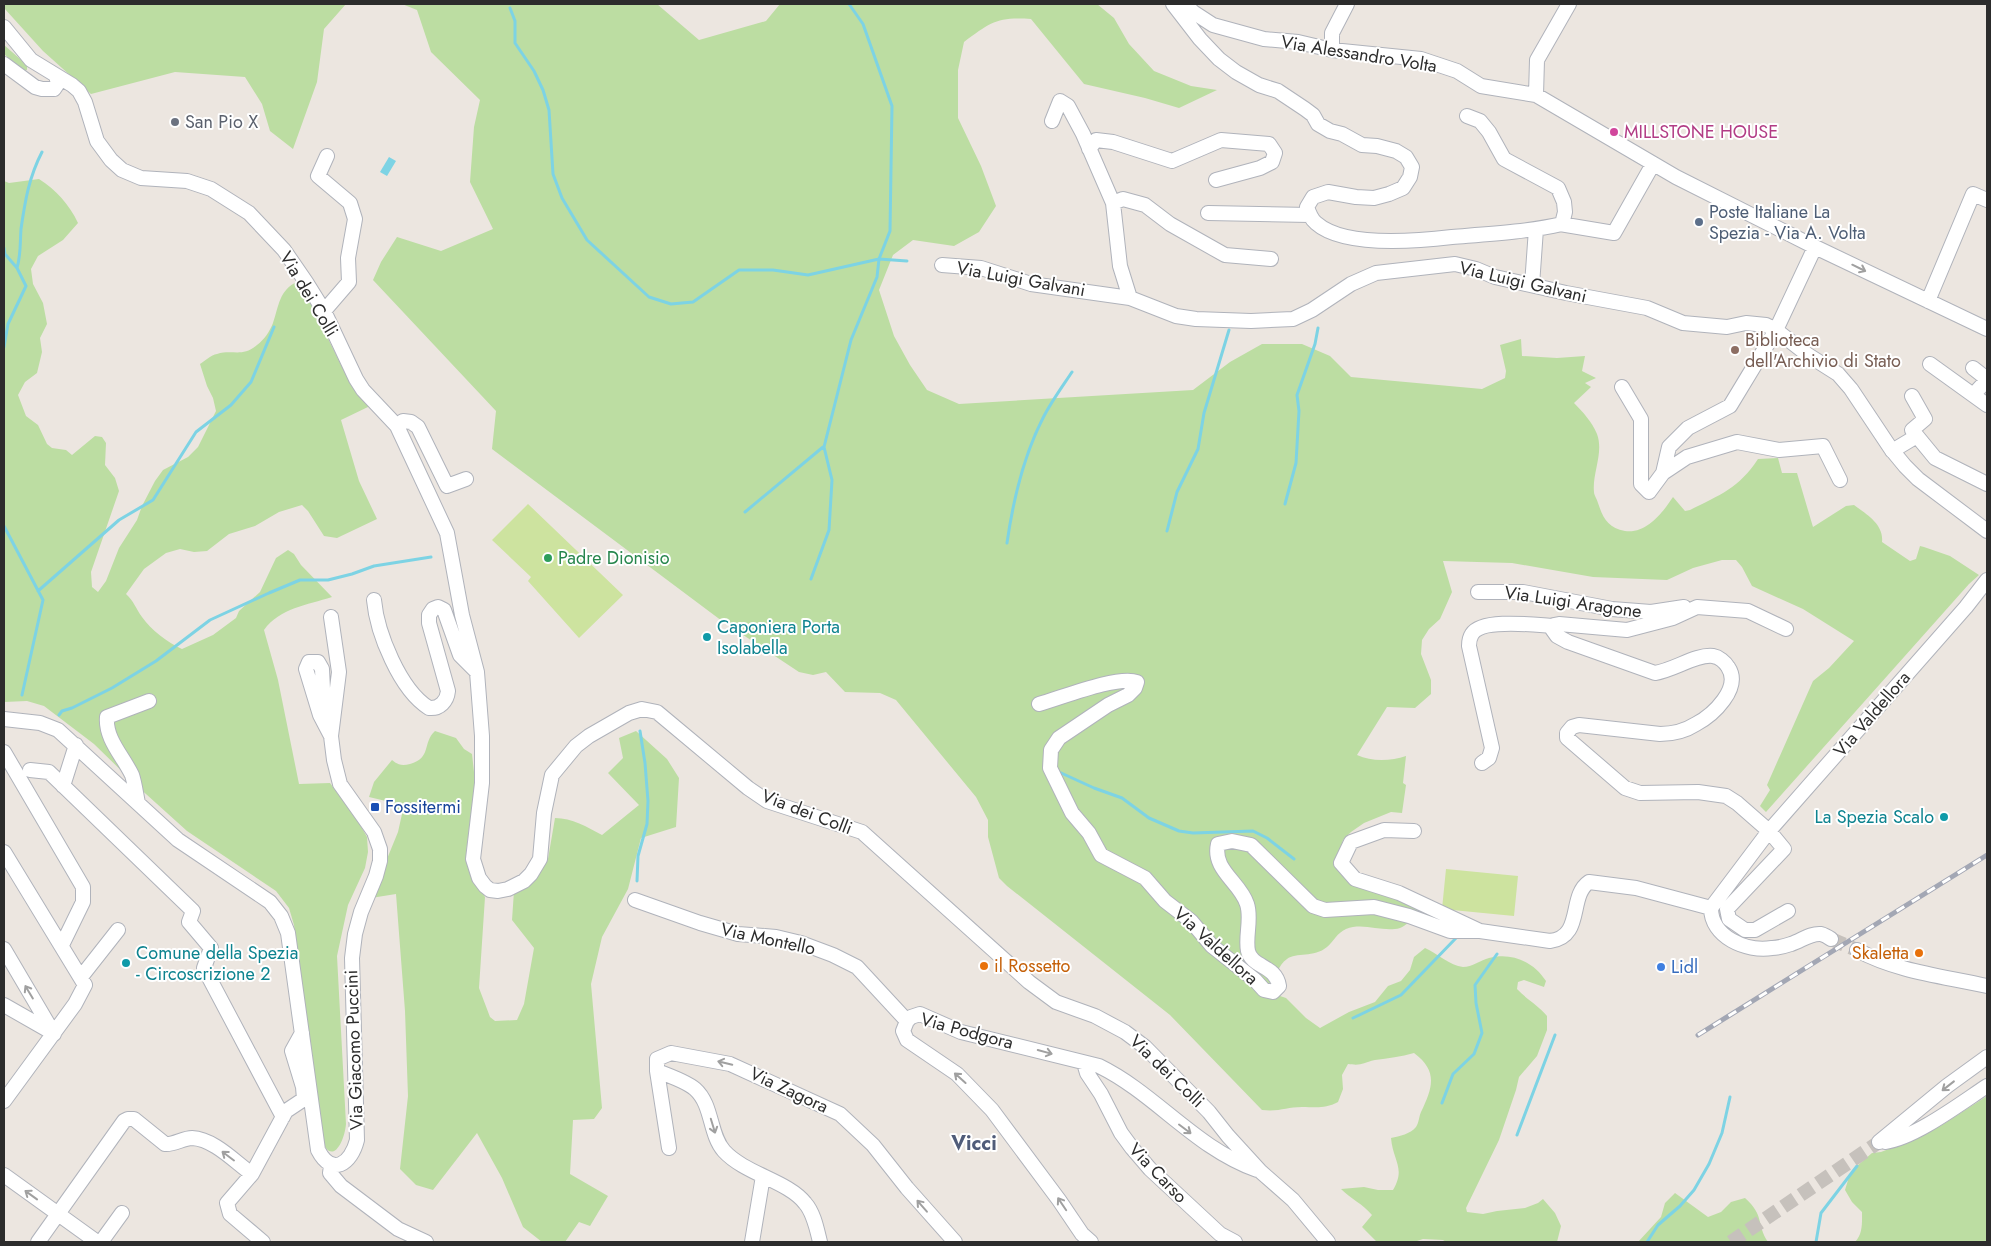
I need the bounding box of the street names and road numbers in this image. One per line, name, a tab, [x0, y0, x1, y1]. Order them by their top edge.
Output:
street label: Via Alessandro Volta	[1279, 29, 1439, 79]
street label: Via dei Colli	[273, 246, 345, 342]
street label: Via Luigi Galvani	[955, 255, 1087, 303]
street label: Via Luigi Galvani	[1457, 255, 1589, 309]
street label: Via Luigi Aragone	[1503, 579, 1643, 625]
street label: Via Valdellora	[1827, 665, 1917, 763]
street label: Via dei Colli	[758, 783, 856, 841]
street label: Via Valdellora	[1168, 901, 1264, 991]
street label: Via Montello	[718, 916, 818, 962]
street label: Via Giacomo Puccini	[338, 969, 370, 1131]
street label: Via Podgora	[918, 1006, 1016, 1056]
street label: Via dei Colli	[1124, 1029, 1210, 1113]
street label: Via Zagora	[745, 1060, 833, 1120]
street label: Via Carso	[1123, 1137, 1193, 1209]

